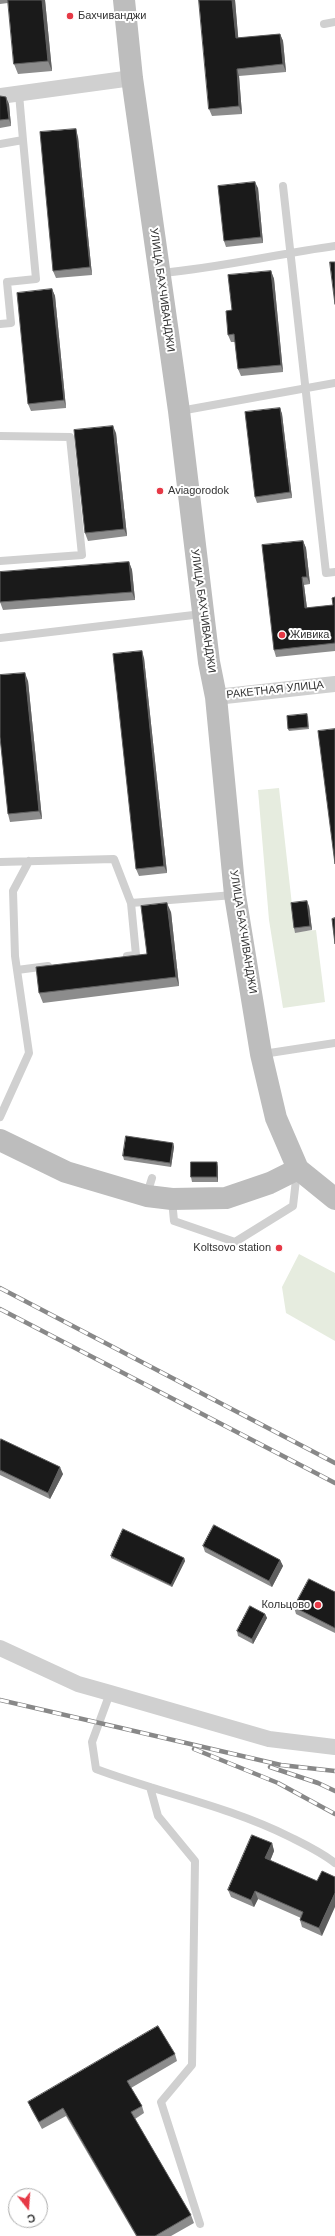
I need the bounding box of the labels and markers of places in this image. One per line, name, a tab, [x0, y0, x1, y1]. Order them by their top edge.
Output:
place label: Бахчиванджи	[78, 9, 146, 23]
marker: Бахчиванджи	[65, 11, 75, 21]
place label: Aviagorodok	[168, 484, 229, 498]
marker: Aviagorodok	[155, 486, 165, 496]
place label: Живика	[290, 628, 329, 642]
marker: Живика	[277, 630, 287, 640]
place label: Koltsovo station	[193, 1241, 271, 1255]
marker: Koltsovo station	[274, 1243, 284, 1253]
place label: Кольцово	[261, 1598, 310, 1612]
marker: Кольцово	[313, 1600, 323, 1610]

